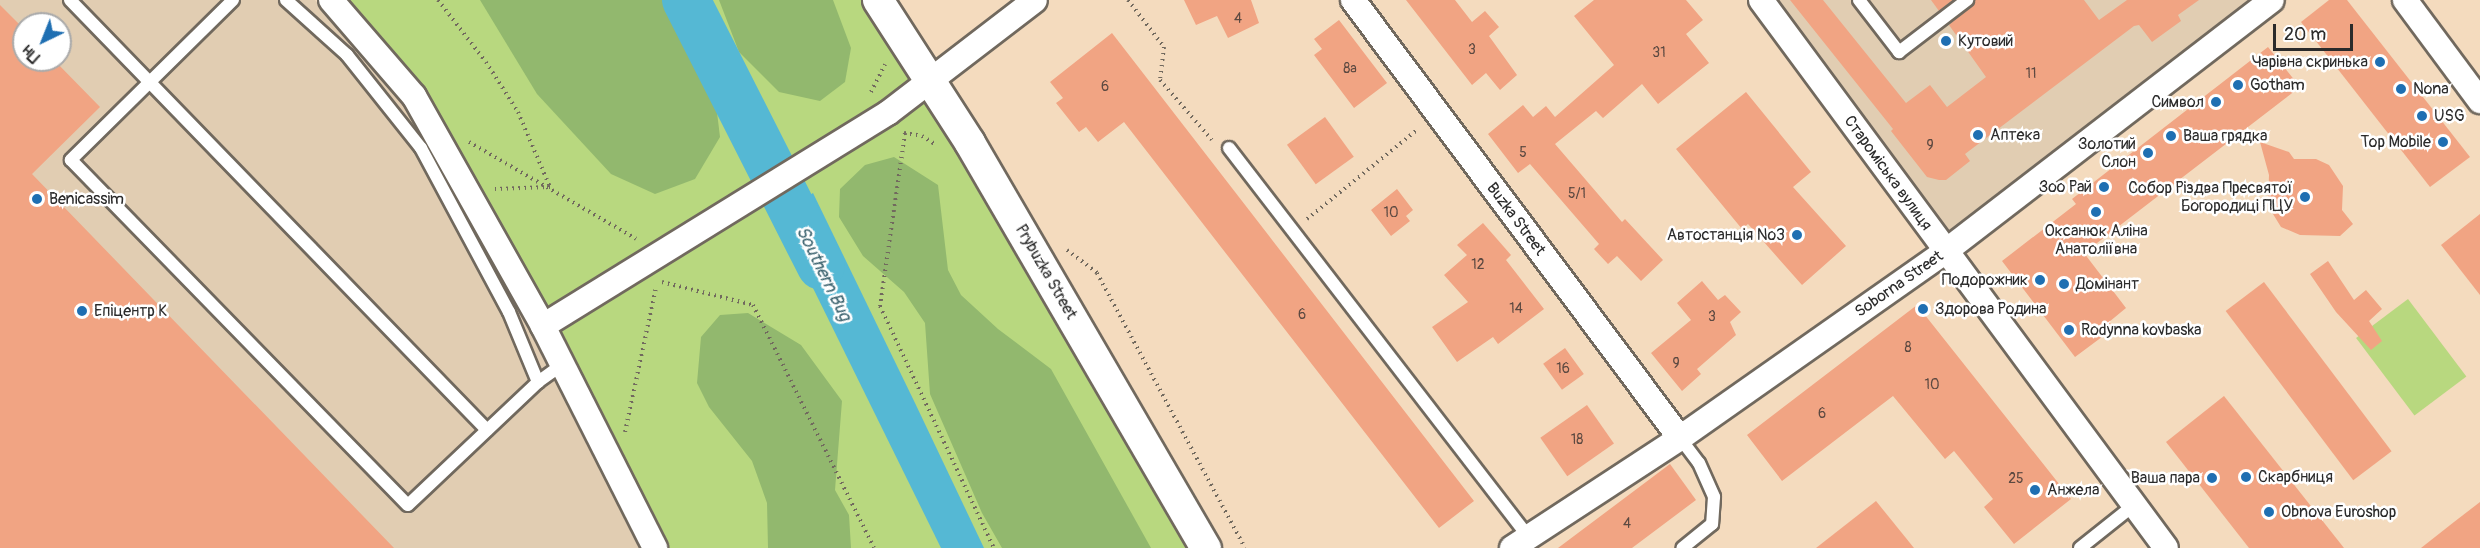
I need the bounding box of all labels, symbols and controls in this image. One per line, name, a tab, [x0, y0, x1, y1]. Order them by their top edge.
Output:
house number: 4	[1234, 11, 1242, 27]
north arrow	[12, 12, 72, 72]
scale bar	[2276, 12, 2356, 50]
text: 20 m	[2284, 23, 2326, 46]
place label: Кутовий	[1958, 31, 2013, 51]
marker: Кутовий	[1939, 34, 1953, 48]
text: Пн	[18, 40, 44, 67]
house number: 3	[1468, 42, 1476, 58]
house number: 31	[1652, 45, 1666, 61]
place label: Чарівна скринька	[2252, 52, 2368, 72]
marker: Чарівна скринька	[2373, 55, 2387, 69]
house number: 8а	[1343, 61, 1357, 77]
house number: 11	[2026, 66, 2036, 82]
place label: Gotham	[2250, 75, 2305, 95]
marker: Gotham	[2231, 78, 2245, 92]
house number: 6	[1101, 79, 1109, 95]
place label: Nona	[2413, 79, 2449, 99]
marker: Nona	[2394, 82, 2408, 96]
place label: Символ	[2152, 92, 2204, 112]
marker: Символ	[2209, 95, 2223, 109]
place label: USG	[2434, 106, 2465, 126]
marker: USG	[2415, 109, 2429, 123]
street label: Староміська вулиця	[1840, 112, 1936, 234]
place label: Аптека	[1990, 125, 2040, 145]
place label: Ваша грядка	[2183, 126, 2268, 146]
marker: Аптека	[1971, 128, 1985, 142]
marker: Ваша грядка	[2164, 129, 2178, 143]
place label: Top Mobile	[2361, 132, 2431, 152]
place label: Золотий Слон	[2078, 134, 2136, 172]
marker: Top Mobile	[2436, 135, 2450, 149]
house number: 9	[1926, 138, 1934, 154]
house number: 5	[1519, 145, 1527, 161]
marker: Золотий Слон	[2141, 146, 2155, 160]
place label: Зоо Рай	[2039, 177, 2092, 197]
place label: Собор Різдва Пресвятої Богородиці ПЦУ	[2128, 178, 2293, 216]
street label: Buzka Street	[1482, 179, 1550, 259]
marker: Зоо Рай	[2097, 180, 2111, 194]
house number: 5/1	[1568, 186, 1586, 202]
place label: Benicassim	[49, 189, 124, 209]
marker: Собор Різдва Пресвятої Богородиці ПЦУ	[2298, 190, 2312, 204]
marker: Benicassim	[30, 192, 44, 206]
house number: 10	[1383, 205, 1399, 221]
marker: Оксанюк Аліна Анатоліївна	[2089, 205, 2103, 219]
street label: Prybuzka Street	[1011, 221, 1081, 323]
place label: Оксанюк Аліна Анатоліївна	[2044, 221, 2148, 259]
water label: Southern Bug	[791, 223, 855, 325]
place label: Автостанція №3	[1667, 225, 1785, 245]
marker: Автостанція №3	[1790, 228, 1804, 242]
street label: Soborna Street	[1851, 246, 1947, 322]
house number: 12	[1471, 257, 1485, 273]
place label: Подорожник	[1942, 270, 2028, 290]
marker: Подорожник	[2033, 273, 2047, 287]
place label: Домінант	[2076, 274, 2139, 294]
marker: Домінант	[2057, 277, 2071, 291]
place label: Здорова Родина	[1935, 299, 2046, 319]
place label: Епіцентр К	[94, 301, 167, 321]
house number: 14	[1509, 301, 1523, 317]
marker: Здорова Родина	[1916, 302, 1930, 316]
marker: Епіцентр К	[75, 304, 89, 318]
house number: 6	[1298, 307, 1306, 323]
house number: 3	[1708, 309, 1716, 325]
place label: Rodynna kovbaska	[2081, 320, 2202, 340]
marker: Rodynna kovbaska	[2062, 323, 2076, 337]
house number: 8	[1904, 340, 1912, 356]
house number: 9	[1672, 356, 1680, 372]
house number: 16	[1556, 361, 1570, 377]
house number: 10	[1924, 377, 1940, 393]
house number: 6	[1818, 406, 1826, 422]
house number: 18	[1571, 432, 1583, 448]
place label: Скарбниця	[2258, 467, 2333, 487]
place label: Ваша пара	[2131, 468, 2200, 488]
marker: Скарбниця	[2239, 470, 2253, 484]
house number: 25	[2008, 471, 2024, 487]
marker: Ваша пара	[2205, 471, 2219, 485]
place label: Анжела	[2047, 480, 2099, 500]
marker: Анжела	[2028, 483, 2042, 497]
place label: Obnova Euroshop	[2281, 502, 2396, 522]
marker: Obnova Euroshop	[2262, 505, 2276, 519]
house number: 4	[1623, 516, 1631, 532]

